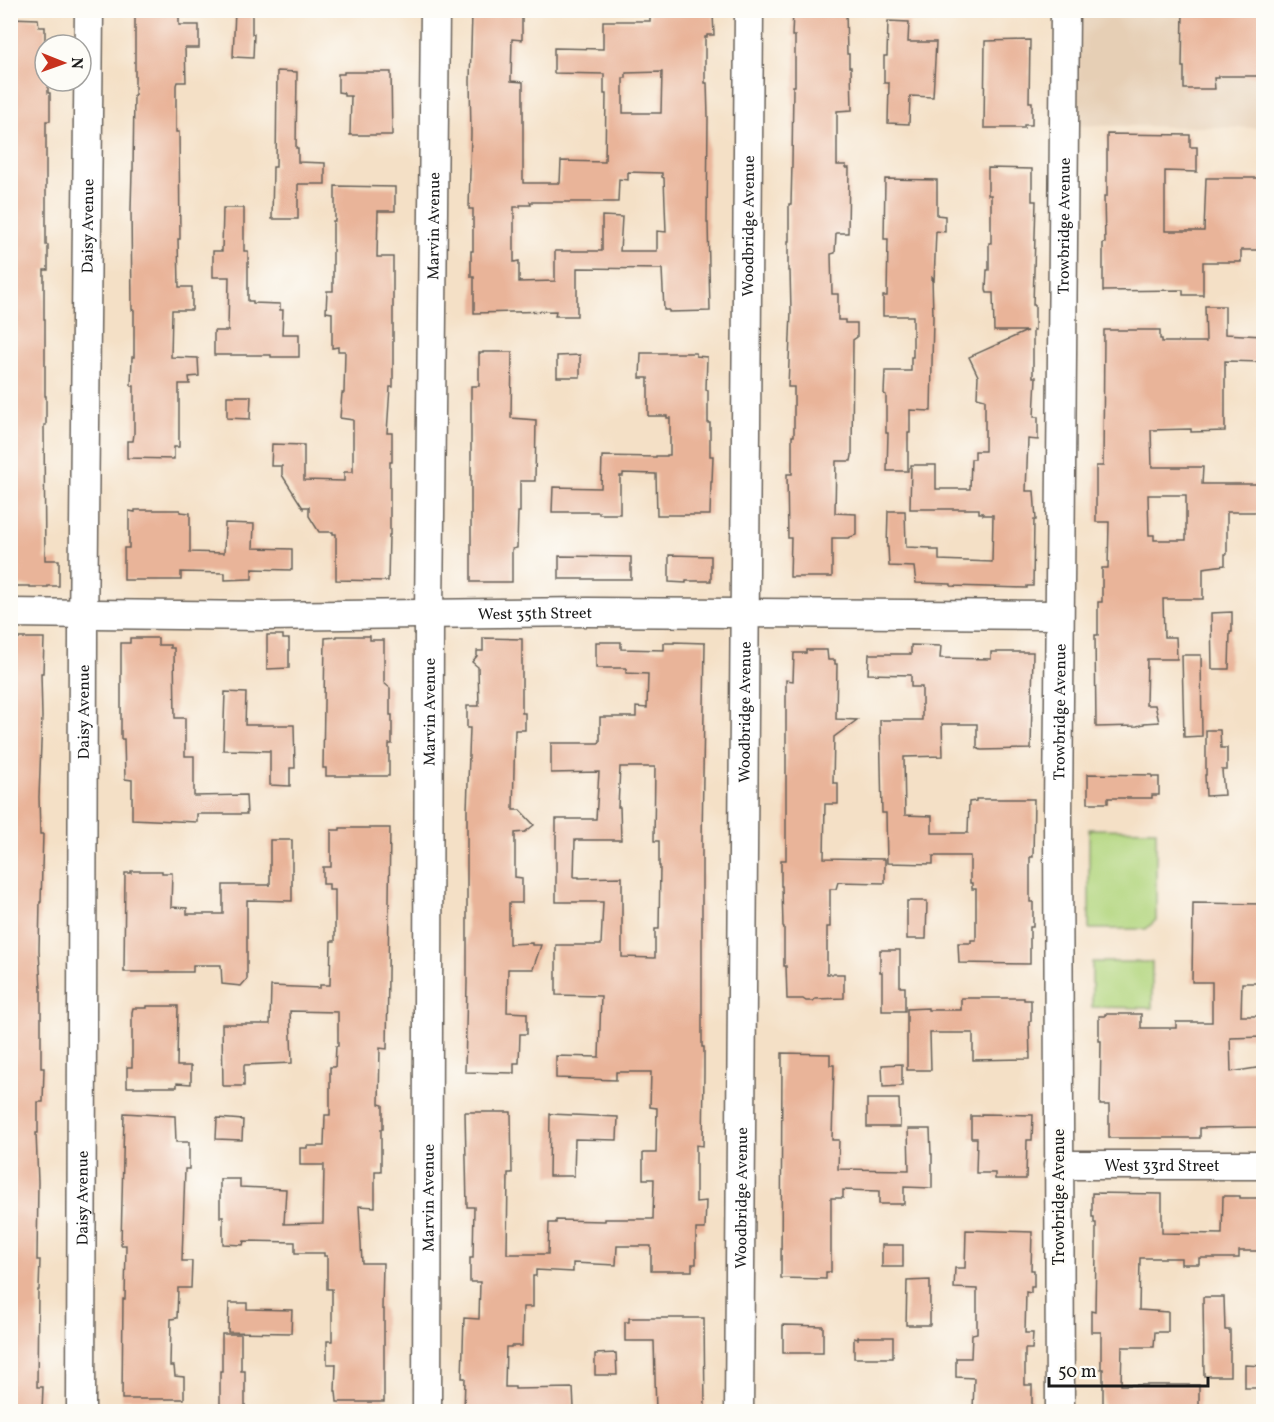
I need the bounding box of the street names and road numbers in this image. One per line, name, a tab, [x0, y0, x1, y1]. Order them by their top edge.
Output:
street label: Woodbridge Avenue	[738, 155, 761, 297]
street label: Trowbridge Avenue	[1054, 157, 1077, 295]
street label: Marvin Avenue	[423, 172, 446, 280]
street label: Daisy Avenue	[77, 179, 100, 274]
street label: West 35th Street	[478, 603, 593, 626]
street label: Woodbridge Avenue	[734, 641, 757, 783]
street label: Trowbridge Avenue	[1049, 643, 1072, 781]
street label: Marvin Avenue	[420, 658, 442, 766]
street label: Daisy Avenue	[74, 665, 96, 759]
street label: Woodbridge Avenue	[731, 1127, 754, 1269]
street label: Trowbridge Avenue	[1049, 1129, 1071, 1265]
street label: Marvin Avenue	[418, 1144, 441, 1252]
street label: Daisy Avenue	[72, 1151, 95, 1245]
street label: West 33rd Street	[1104, 1156, 1220, 1178]

